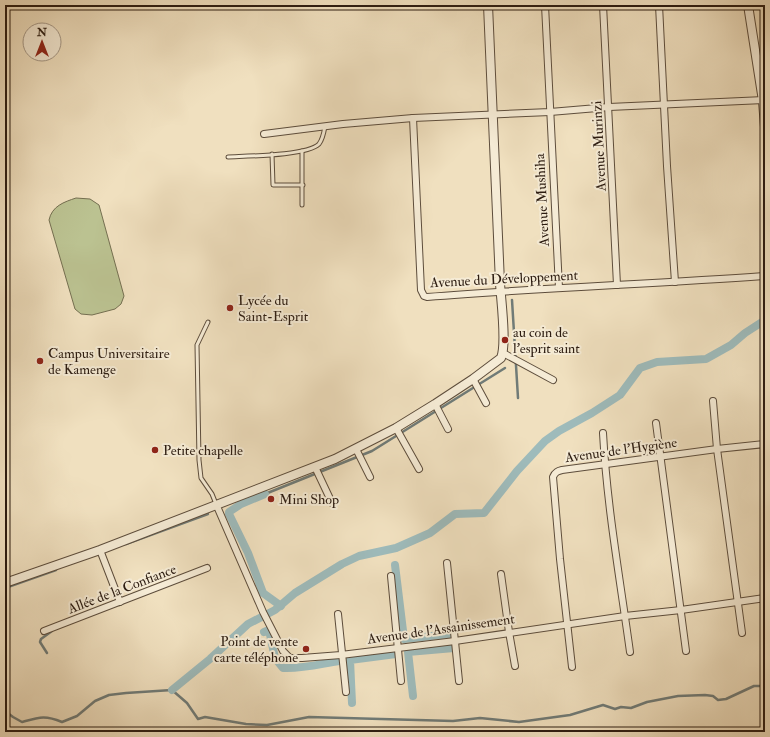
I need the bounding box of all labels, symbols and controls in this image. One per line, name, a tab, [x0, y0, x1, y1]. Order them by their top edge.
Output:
north arrow	[22, 22, 62, 62]
text: N	[36, 26, 48, 39]
street label: Avenue Murinzi	[588, 100, 610, 193]
street label: Avenue Mushiha	[531, 153, 553, 248]
street label: Avenue du Développement	[429, 267, 579, 292]
place label: Lycée du Saint-Esprit	[238, 292, 309, 326]
marker: Lycée du Saint-Esprit	[225, 303, 235, 313]
place label: au coin de l'esprit saint	[513, 324, 580, 358]
marker: au coin de l'esprit saint	[500, 335, 510, 345]
place label: Campus Universitaire de Kamenge	[48, 345, 170, 378]
marker: Campus Universitaire de Kamenge	[35, 356, 45, 366]
street label: Avenue de l'Hygiène	[563, 434, 678, 467]
place label: Petite chapelle	[163, 442, 243, 460]
marker: Petite chapelle	[150, 445, 160, 455]
place label: Mini Shop	[279, 491, 339, 509]
marker: Mini Shop	[266, 494, 276, 504]
street label: Allée de la Confiance	[64, 560, 179, 618]
street label: Avenue de l'Assainissement	[365, 610, 516, 648]
place label: Point de vente carte téléphone	[214, 633, 298, 667]
marker: Point de vente carte téléphone	[301, 644, 311, 654]

